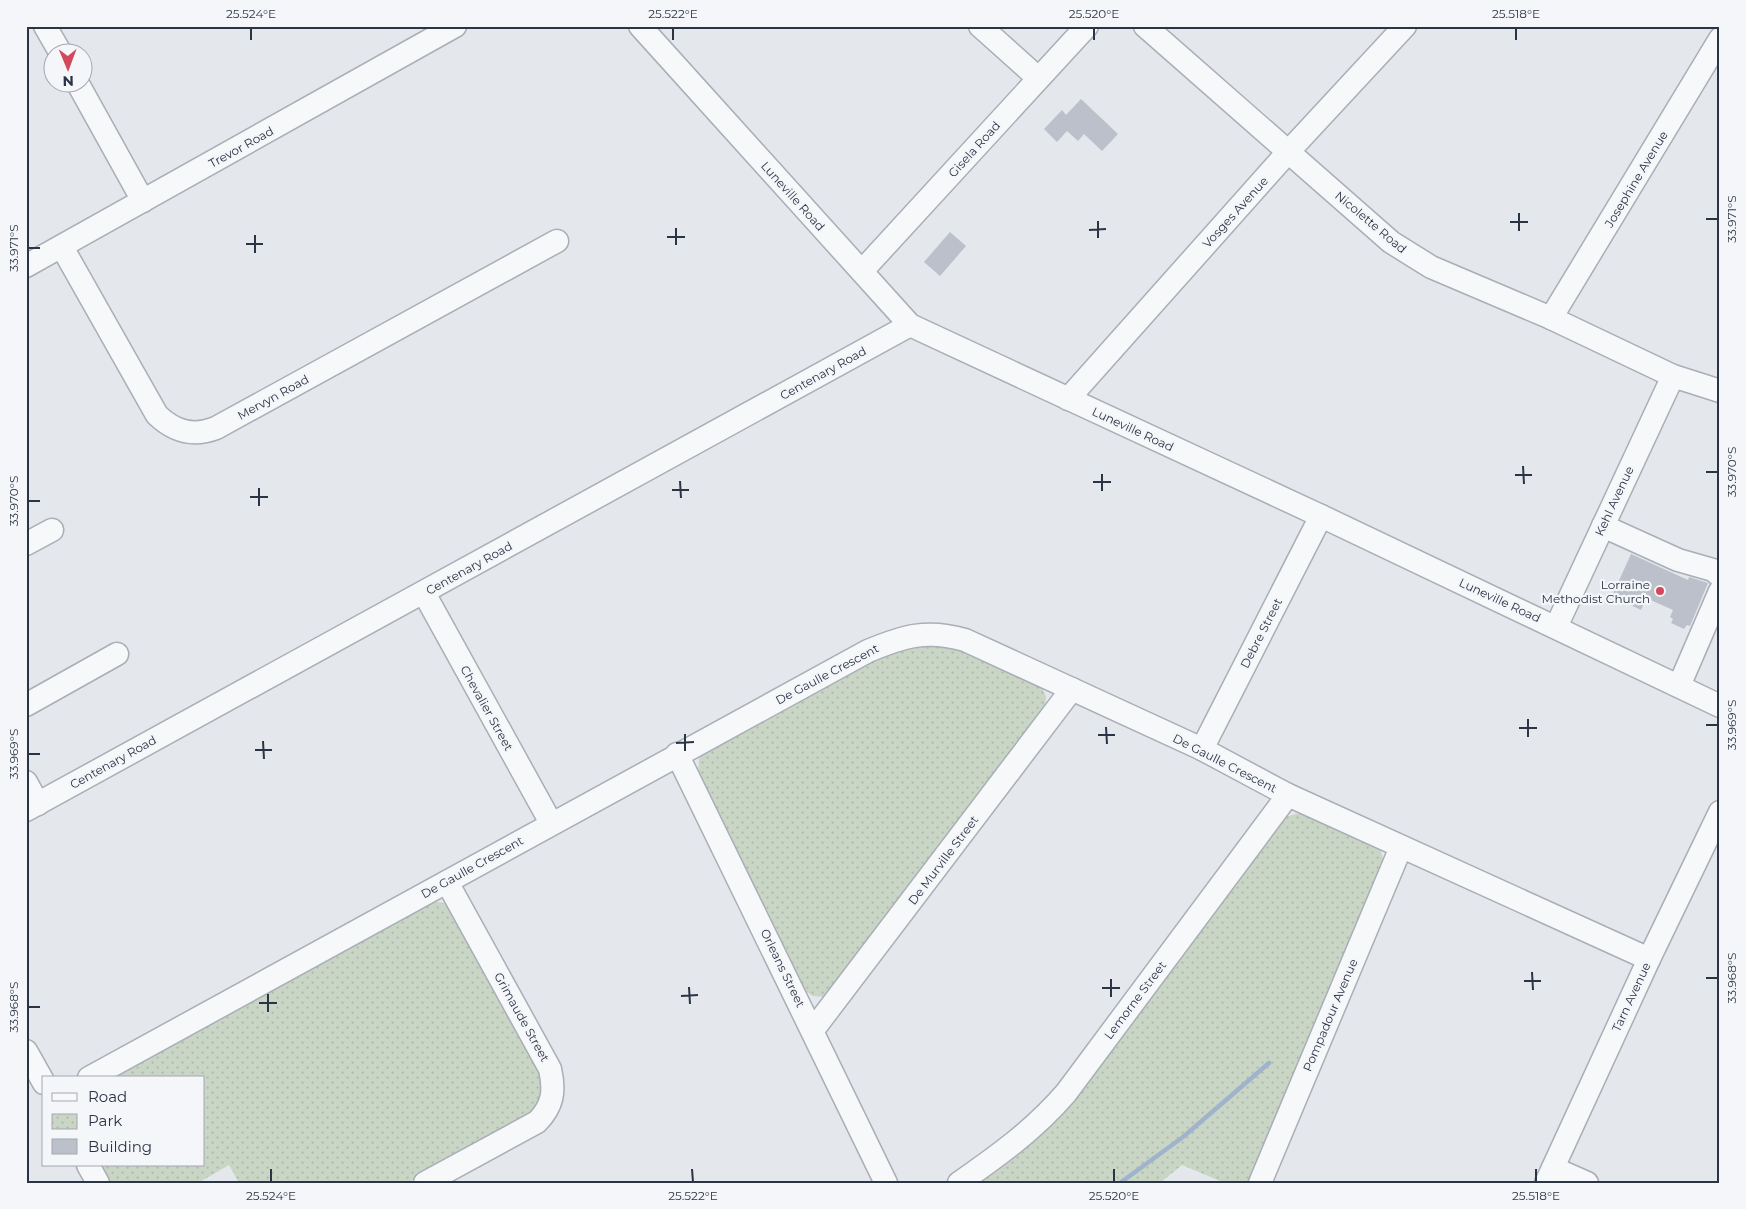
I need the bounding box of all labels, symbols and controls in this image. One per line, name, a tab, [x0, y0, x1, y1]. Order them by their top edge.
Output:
text: 25.524°E	[226, 6, 276, 21]
text: 25.522°E	[648, 6, 698, 21]
text: 25.520°E	[1069, 6, 1119, 21]
text: 25.518°E	[1492, 6, 1540, 21]
north arrow	[42, 42, 92, 92]
text: N	[62, 72, 74, 90]
street label: Gisela Road	[945, 118, 1003, 180]
street label: Trevor Road	[206, 123, 276, 171]
street label: Josephine Avenue	[1601, 128, 1671, 231]
street label: Luneville Road	[758, 158, 828, 234]
street label: Vosges Avenue	[1199, 173, 1271, 251]
street label: Nicolette Road	[1332, 188, 1410, 256]
text: 33.971°S	[1724, 195, 1739, 243]
text: 33.971°S	[6, 224, 21, 272]
street label: Centenary Road	[777, 343, 869, 403]
street label: Mervyn Road	[235, 371, 311, 423]
street label: Luneville Road	[1090, 404, 1176, 454]
text: 33.970°S	[1724, 447, 1739, 497]
street label: Kehl Avenue	[1591, 464, 1637, 538]
text: 33.970°S	[6, 476, 21, 526]
street label: Centenary Road	[423, 538, 515, 598]
street label: Luneville Road	[1457, 575, 1543, 625]
place label: Lorraine Methodist Church	[1541, 577, 1650, 606]
marker: Lorraine Methodist Church	[1654, 585, 1666, 597]
street label: Debre Street	[1237, 595, 1285, 671]
street label: De Gaulle Crescent	[773, 640, 881, 708]
street label: Chevalier Street	[457, 663, 517, 753]
text: 33.969°S	[1724, 700, 1739, 750]
text: 33.969°S	[6, 729, 21, 779]
street label: De Gaulle Crescent	[1170, 730, 1280, 796]
street label: Centenary Road	[67, 732, 159, 792]
street label: De Murville Street	[905, 812, 981, 908]
street label: De Gaulle Crescent	[418, 833, 526, 901]
street label: Orleans Street	[758, 926, 809, 1010]
text: 33.968°S	[1724, 953, 1739, 1003]
street label: Pompadour Avenue	[1299, 956, 1361, 1074]
street label: Lemorne Street	[1101, 958, 1169, 1042]
street label: Tarn Avenue	[1608, 960, 1654, 1034]
street label: Grimaude Street	[491, 970, 553, 1064]
text: 33.968°S	[6, 982, 21, 1032]
legend	[42, 1076, 205, 1166]
text: Road	[88, 1087, 127, 1106]
text: Park	[88, 1111, 122, 1130]
text: Building	[88, 1137, 152, 1156]
text: 25.524°E	[246, 1188, 296, 1203]
text: 25.522°E	[668, 1188, 718, 1203]
text: 25.520°E	[1089, 1188, 1139, 1203]
text: 25.518°E	[1512, 1188, 1560, 1203]

